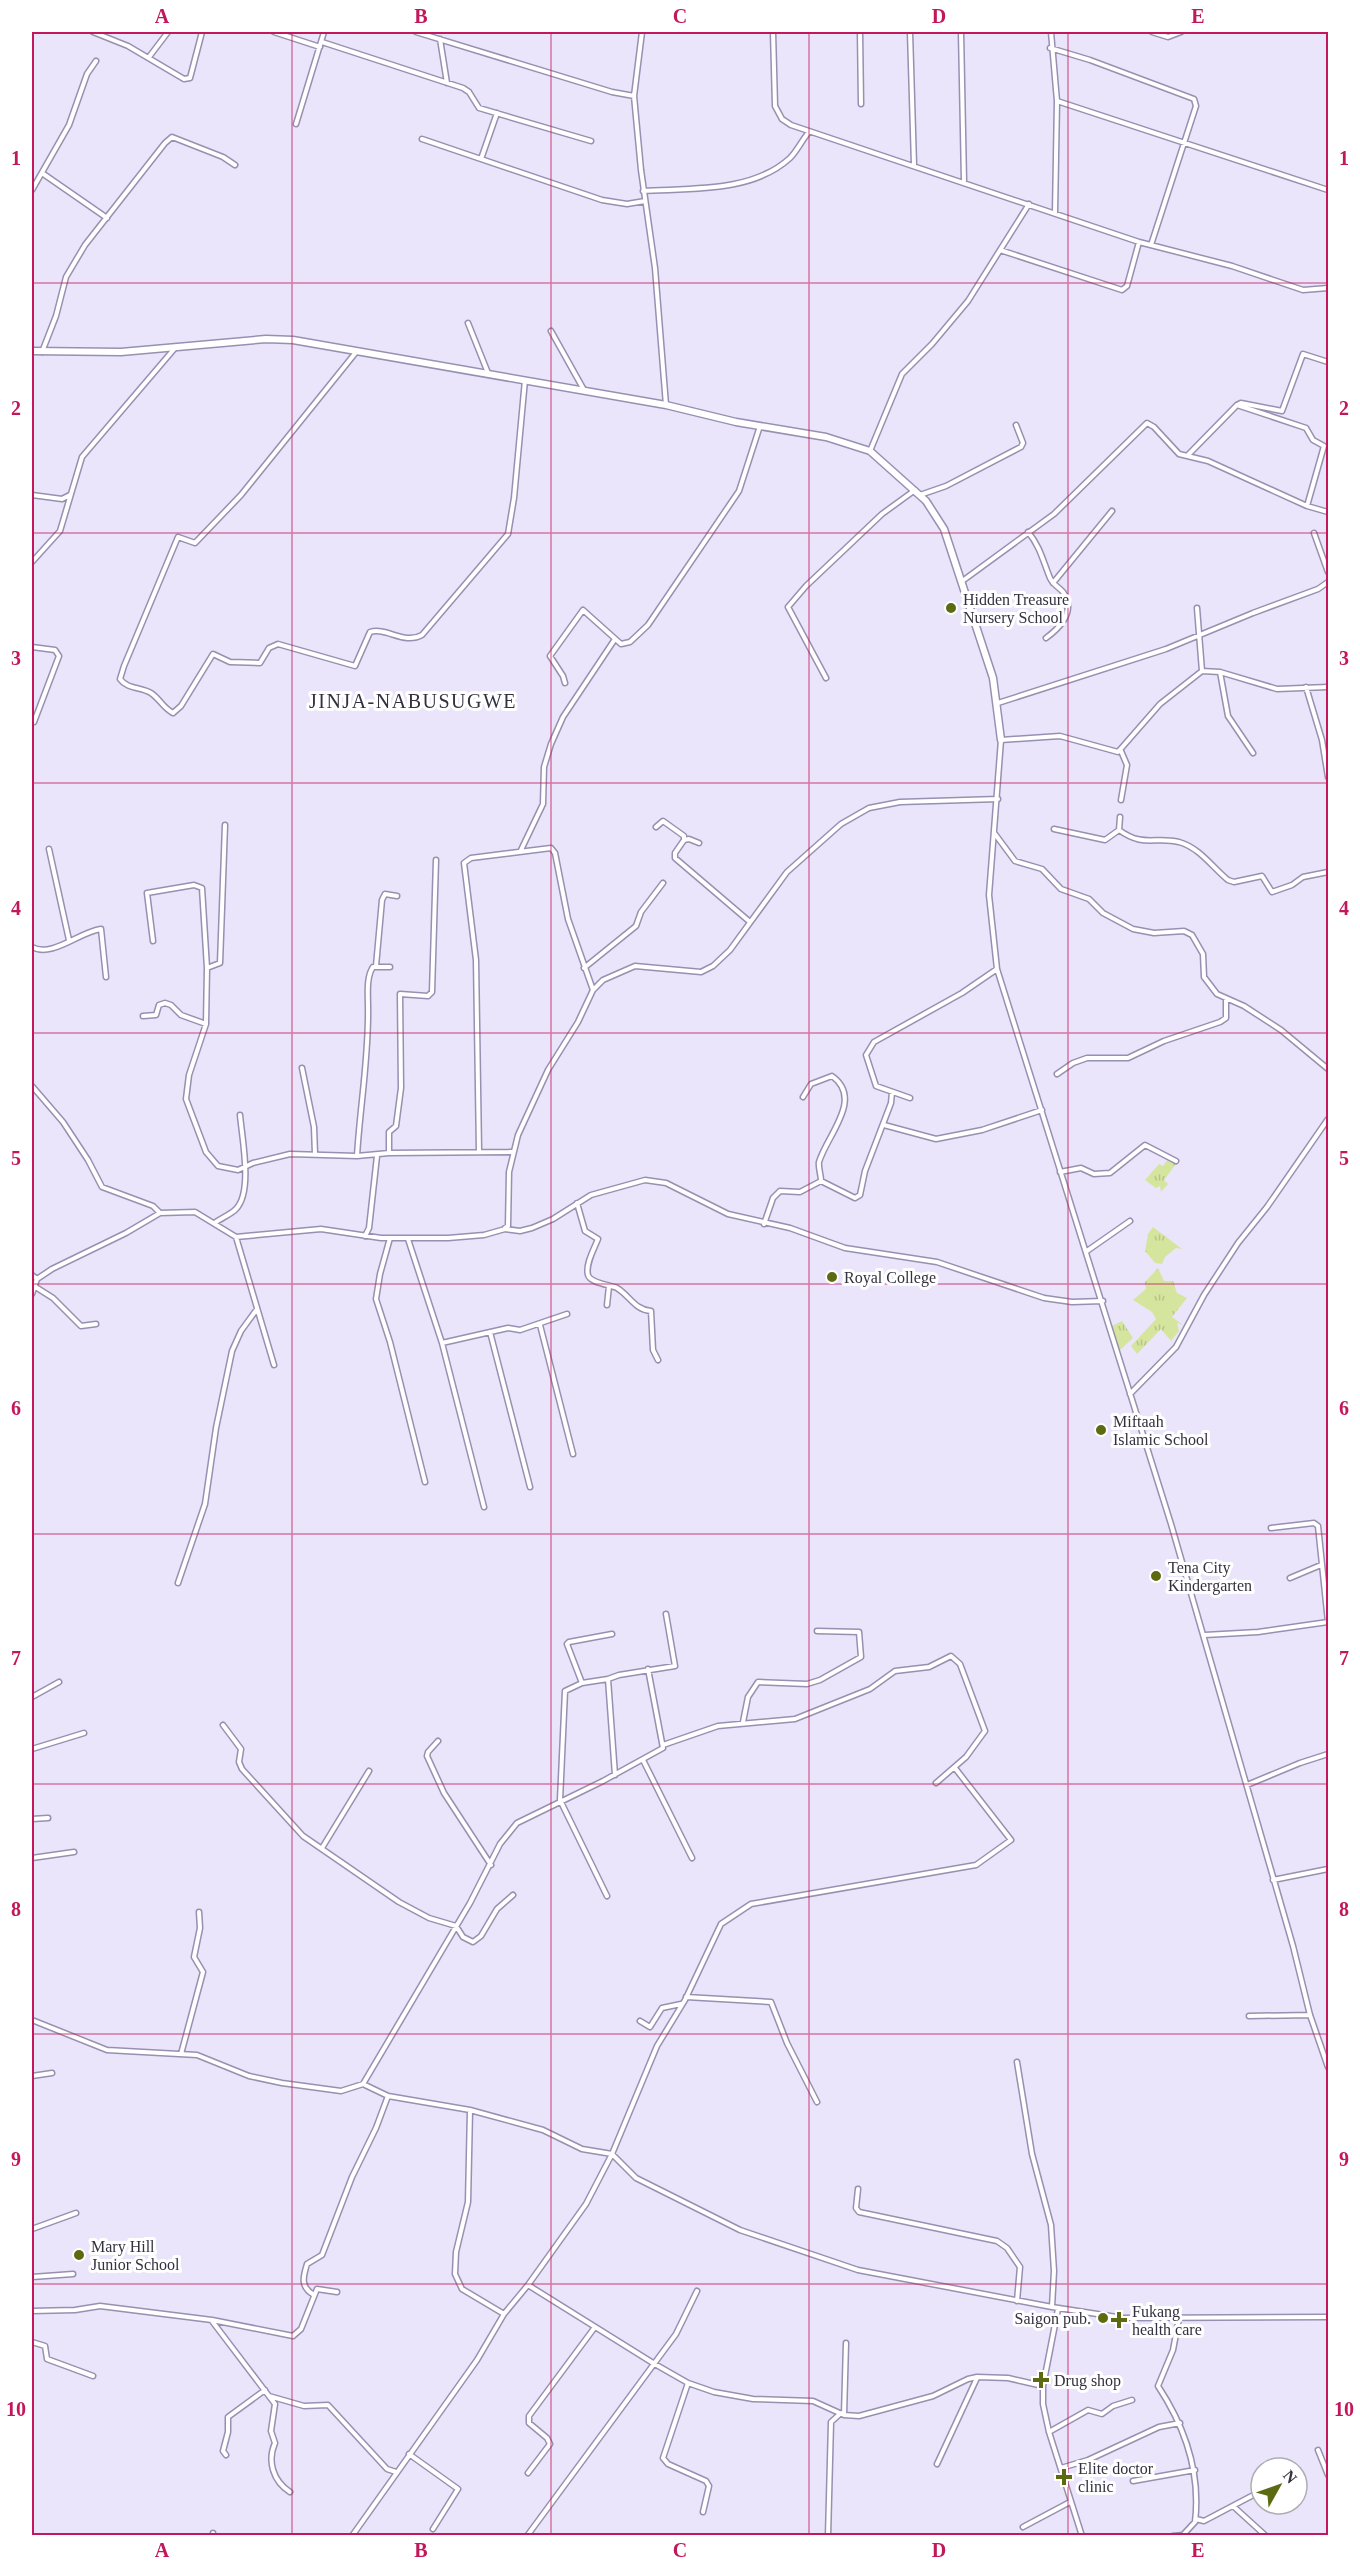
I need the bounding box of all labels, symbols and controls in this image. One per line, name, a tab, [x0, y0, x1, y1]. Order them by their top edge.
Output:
text: A	[155, 5, 170, 27]
text: B	[414, 5, 428, 27]
text: C	[673, 5, 687, 27]
text: D	[932, 5, 946, 27]
text: E	[1191, 5, 1205, 27]
text: 1	[11, 147, 21, 169]
text: 1	[1339, 147, 1349, 169]
text: 2	[11, 397, 21, 419]
text: 2	[1339, 397, 1349, 419]
place label: Hidden Treasure Nursery School	[963, 591, 1069, 627]
marker: Hidden Treasure Nursery School	[944, 601, 958, 615]
text: 3	[11, 647, 21, 669]
text: 3	[1339, 647, 1349, 669]
district label: JINJA-NABUSUGWE	[309, 690, 517, 712]
text: 4	[11, 897, 21, 919]
text: 4	[1339, 897, 1349, 919]
text: 5	[11, 1147, 21, 1169]
text: 5	[1339, 1147, 1349, 1169]
place label: Royal College	[844, 1269, 936, 1287]
marker: Royal College	[825, 1270, 839, 1284]
text: 6	[11, 1397, 21, 1419]
text: 6	[1339, 1397, 1349, 1419]
place label: Miftaah Islamic School	[1113, 1413, 1209, 1448]
marker: Miftaah Islamic School	[1094, 1423, 1108, 1437]
place label: Tena City Kindergarten	[1168, 1559, 1252, 1595]
marker: Tena City Kindergarten	[1149, 1569, 1163, 1583]
text: 7	[11, 1647, 21, 1669]
text: 7	[1339, 1647, 1349, 1669]
text: 8	[11, 1898, 21, 1920]
text: 8	[1339, 1898, 1349, 1920]
text: 9	[11, 2148, 21, 2170]
text: 9	[1339, 2148, 1349, 2170]
place label: Mary Hill Junior School	[91, 2238, 180, 2273]
marker: Mary Hill Junior School	[72, 2248, 86, 2262]
place label: Fukang health care	[1132, 2303, 1202, 2338]
place label: Saigon pub.	[1015, 2310, 1091, 2328]
marker: Saigon pub.	[1096, 2311, 1110, 2325]
marker: Fukang health care	[1110, 2311, 1128, 2329]
marker: Drug shop	[1032, 2371, 1050, 2389]
place label: Drug shop	[1054, 2372, 1121, 2390]
text: 10	[6, 2398, 26, 2420]
text: 10	[1334, 2398, 1354, 2420]
north arrow	[1249, 2456, 1309, 2516]
place label: Elite doctor clinic	[1078, 2460, 1154, 2495]
text: N	[1280, 2467, 1301, 2487]
marker: Elite doctor clinic	[1055, 2468, 1073, 2486]
text: A	[155, 2539, 170, 2561]
text: B	[414, 2539, 428, 2561]
text: C	[673, 2539, 687, 2561]
text: D	[932, 2539, 946, 2561]
text: E	[1191, 2539, 1205, 2561]

